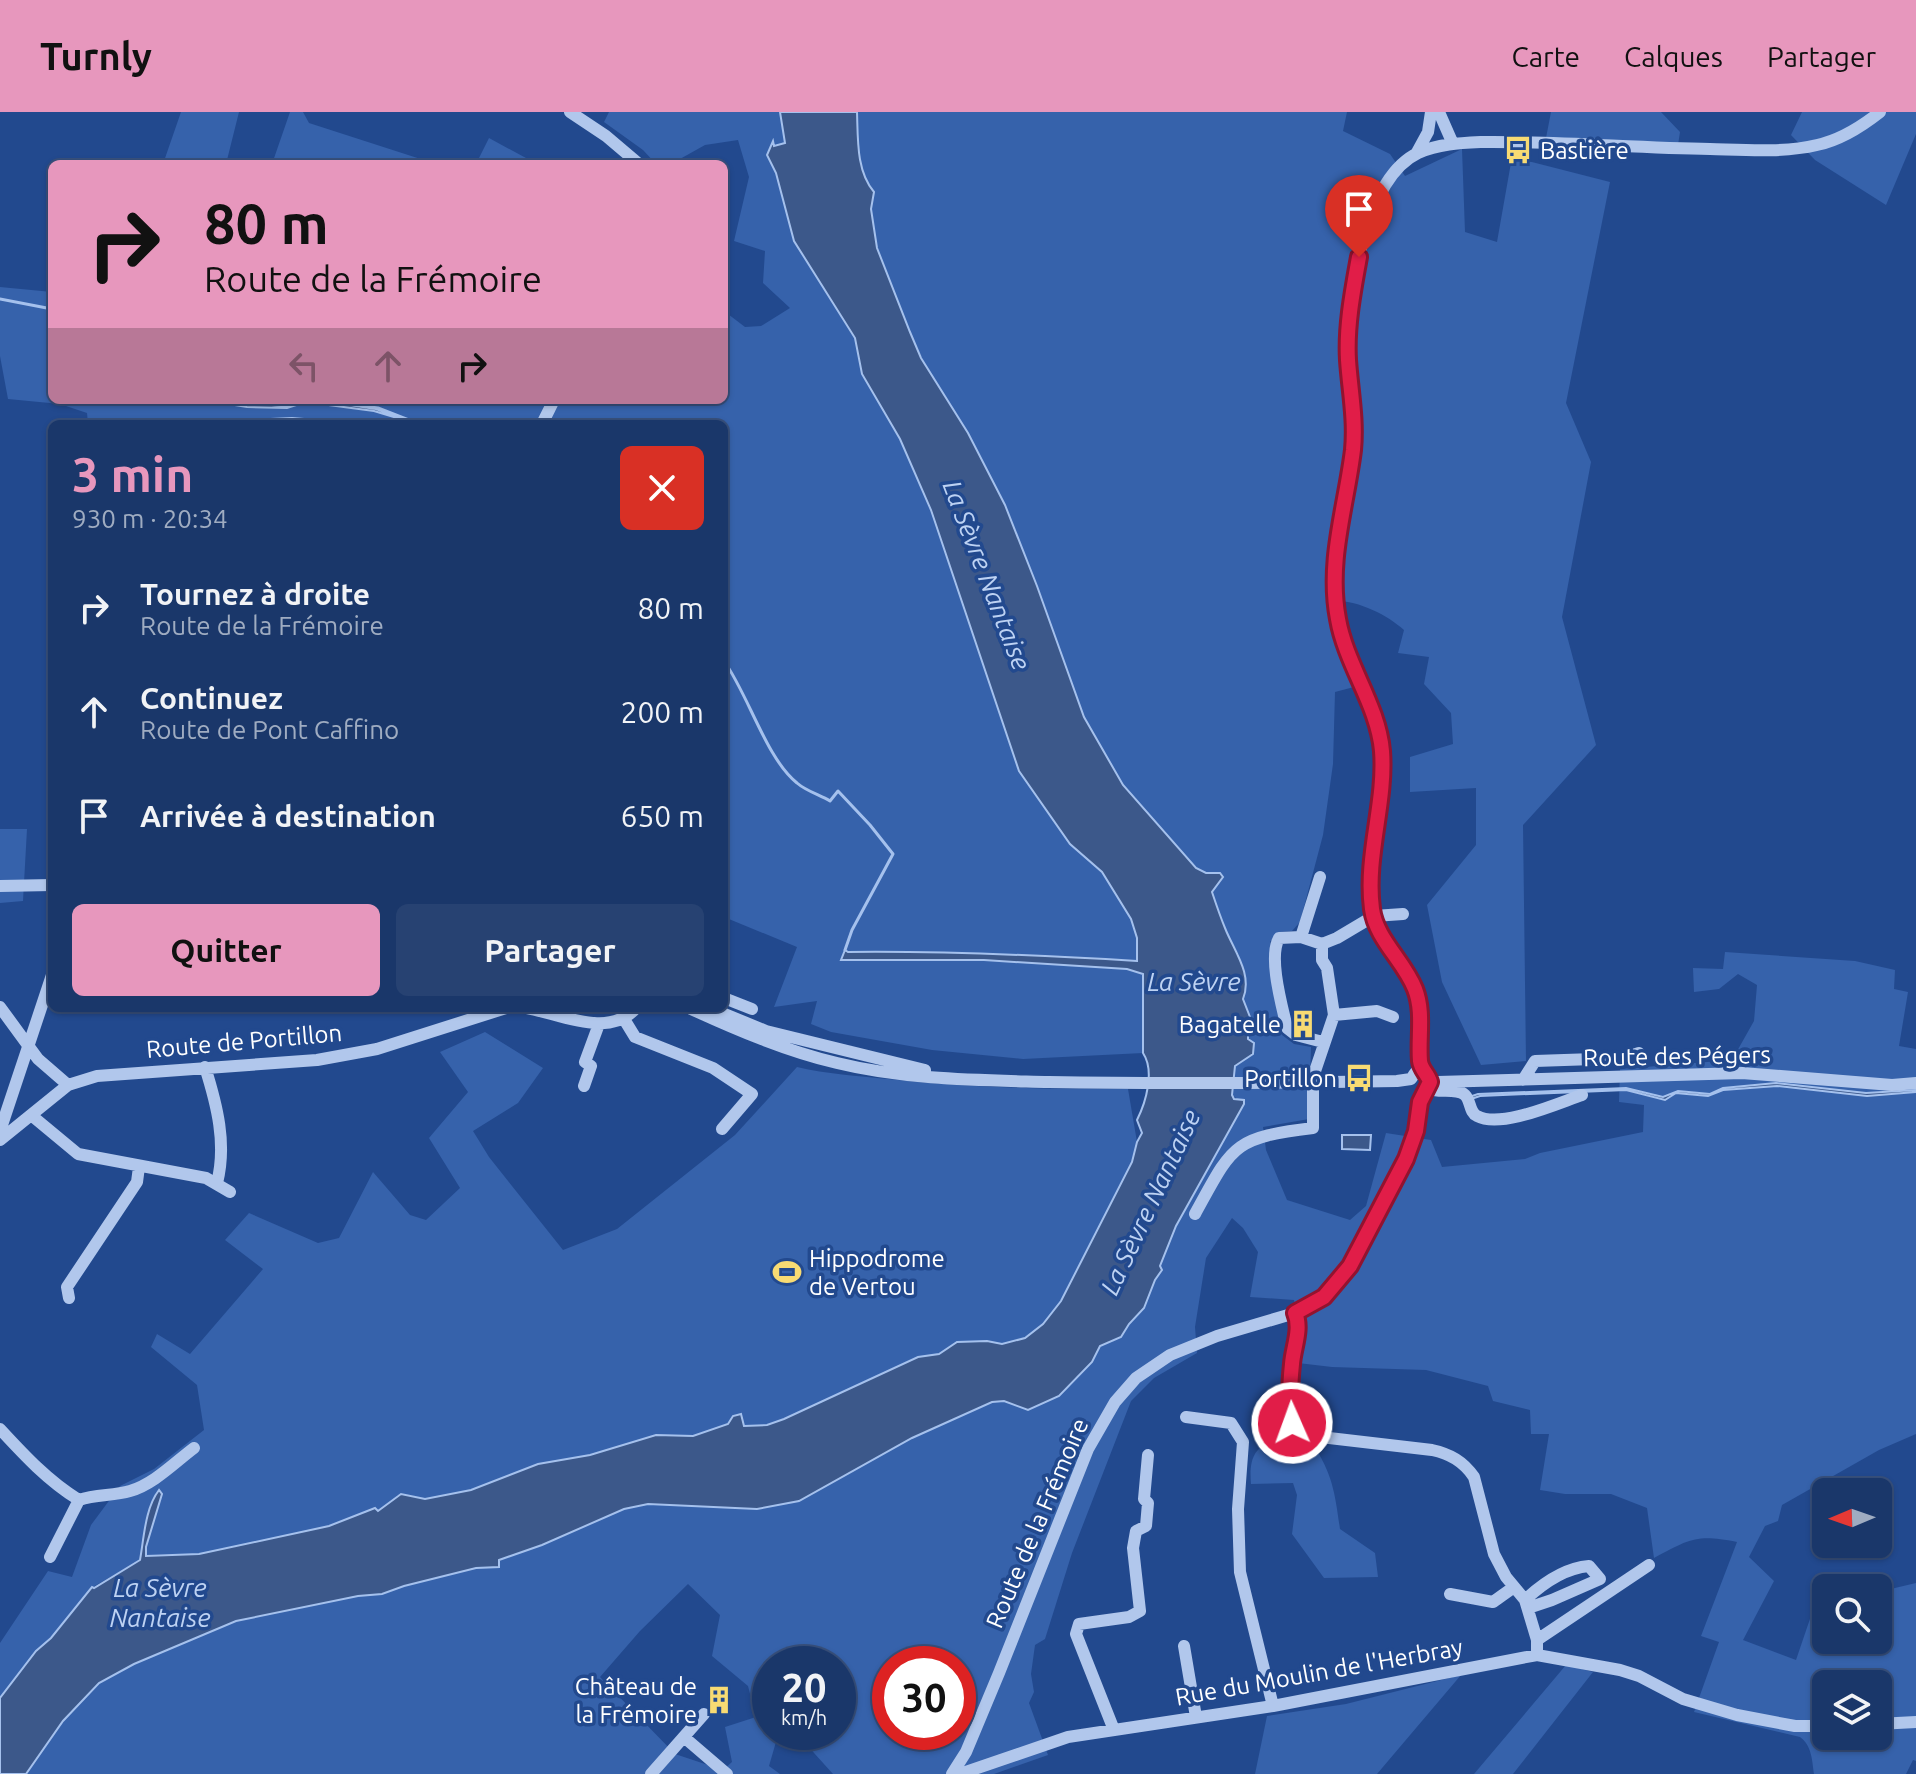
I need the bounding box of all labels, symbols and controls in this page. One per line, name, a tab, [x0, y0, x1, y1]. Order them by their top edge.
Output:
text: Turnly	[40, 35, 152, 77]
text: Carte	[1511, 41, 1580, 72]
text: Calques	[1624, 41, 1723, 72]
text: Partager	[1767, 41, 1876, 72]
bus stop icon: Bastière	[1503, 135, 1533, 165]
place label: Bastière	[1540, 137, 1629, 164]
pin	[1325, 175, 1393, 257]
icon: arrive	[1337, 187, 1381, 231]
icon: right	[72, 192, 176, 296]
text: 80 m	[204, 192, 329, 255]
text: Route de la Frémoire	[204, 258, 542, 299]
icon: left	[282, 344, 326, 388]
icon: ahead	[366, 344, 410, 388]
icon: right	[450, 344, 494, 388]
button: close	[620, 446, 704, 530]
text: 3 min	[72, 447, 193, 501]
water label: La Sèvre Nantaise	[938, 476, 1036, 674]
text: 930 m · 20:34	[72, 504, 228, 533]
text: Tournez à droite	[140, 577, 370, 611]
icon: right	[72, 586, 116, 630]
text: 80 m	[637, 591, 704, 625]
text: Route de la Frémoire	[140, 611, 384, 640]
text: Continuez	[140, 681, 283, 715]
icon: ahead	[72, 690, 116, 734]
text: 200 m	[620, 695, 704, 729]
text: Route de Pont Caffino	[140, 715, 399, 744]
icon: arrive	[72, 794, 116, 838]
text: Arrivée à destination	[140, 799, 436, 833]
text: 650 m	[620, 799, 704, 833]
button: Quitter	[72, 904, 380, 996]
button: Partager	[396, 904, 704, 996]
water label: La Sèvre	[1147, 967, 1241, 996]
building icon: Bagatelle	[1288, 1009, 1318, 1039]
place label: Bagatelle	[1179, 1011, 1281, 1038]
street label: Route de Portillon	[145, 1019, 343, 1063]
street label: Route des Pégers	[1583, 1041, 1771, 1071]
bus stop icon: Portillon	[1344, 1063, 1374, 1093]
place label: Portillon	[1244, 1065, 1337, 1092]
water label: La Sèvre Nantaise	[1094, 1105, 1206, 1299]
place label: Hippodrome de Vertou	[809, 1245, 945, 1300]
sports icon: Hippodrome de Vertou	[772, 1257, 802, 1287]
position arrow	[1250, 1381, 1334, 1465]
street label: Route de la Frémoire	[981, 1414, 1093, 1632]
north arrow	[1812, 1478, 1892, 1558]
map controls	[1812, 1478, 1892, 1750]
water label: La Sèvre Nantaise	[109, 1573, 211, 1632]
button: search	[1812, 1574, 1892, 1654]
street label: Rue du Moulin de l'Herbray	[1173, 1633, 1465, 1711]
speed limit sign: 30	[872, 1646, 976, 1750]
text: 20	[781, 1665, 827, 1710]
button: layers	[1812, 1670, 1892, 1750]
place label: Château de la Frémoire	[575, 1673, 697, 1728]
building icon: Château de la Frémoire	[704, 1685, 734, 1715]
text: km/h	[781, 1706, 827, 1729]

